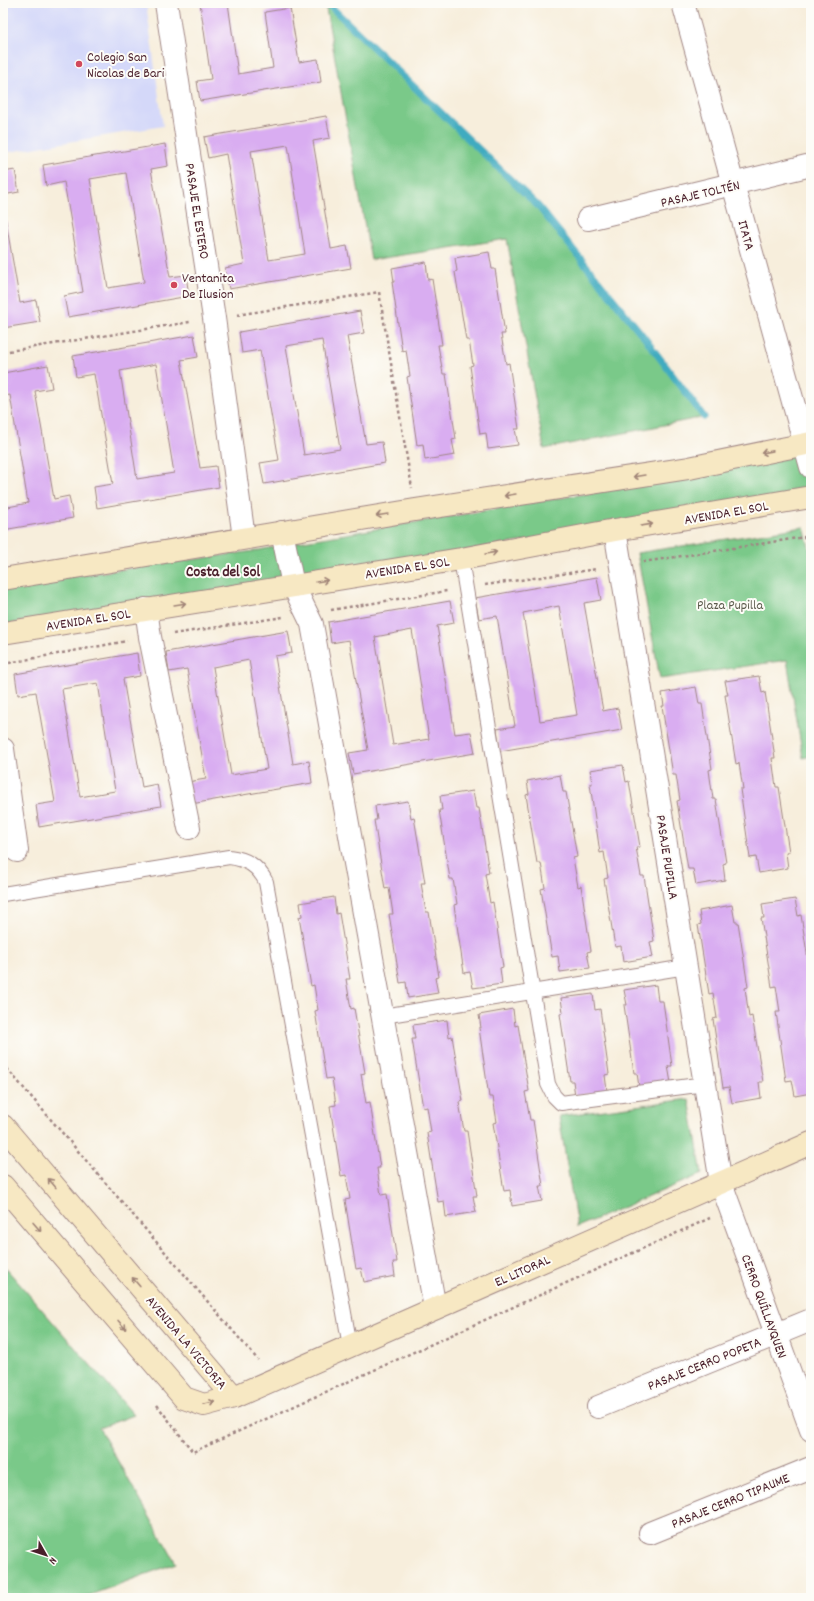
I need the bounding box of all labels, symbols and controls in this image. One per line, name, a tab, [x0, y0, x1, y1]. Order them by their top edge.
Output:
place label: Colegio San Nicolas de Bari	[87, 48, 165, 84]
marker: Colegio San Nicolas de Bari	[74, 59, 84, 69]
street label: PASAJE EL ESTERO	[179, 162, 213, 261]
street label: PASAJE TOLTÉN	[659, 176, 742, 214]
street label: ITATA	[731, 218, 759, 253]
place label: Ventanita De Ilusion	[182, 269, 234, 305]
marker: Ventanita De Ilusion	[169, 280, 179, 290]
one-way arrow	[761, 449, 774, 457]
one-way arrow	[633, 472, 646, 480]
one-way arrow	[504, 491, 517, 499]
street label: AVENIDA EL SOL	[683, 497, 770, 531]
one-way arrow	[376, 512, 389, 520]
one-way arrow	[640, 521, 653, 529]
one-way arrow	[485, 549, 498, 557]
street label: AVENIDA EL SOL	[364, 552, 451, 586]
district label: Costa del Sol	[186, 562, 260, 584]
one-way arrow	[315, 576, 328, 584]
park label: Plaza Pupilla	[697, 596, 763, 616]
one-way arrow	[173, 600, 186, 608]
street label: AVENIDA EL SOL	[45, 604, 132, 638]
street label: PASAJE PUPILLA	[649, 814, 683, 901]
one-way arrow	[47, 1178, 56, 1188]
one-way arrow	[33, 1221, 42, 1232]
street label: EL LITORAL	[492, 1251, 554, 1293]
street label: CERRO QUÍLLAYQUEN	[735, 1252, 791, 1362]
one-way arrow	[131, 1277, 140, 1287]
street label: AVENIDA LA VICTORIA	[140, 1292, 231, 1395]
one-way arrow	[117, 1320, 126, 1330]
street label: PASAJE CERRO POPETA	[645, 1333, 765, 1397]
one-way arrow	[202, 1399, 215, 1407]
street label: PASAJE CERRO TIPAUME	[669, 1469, 793, 1535]
north arrow	[26, 1535, 66, 1575]
text: N	[44, 1553, 60, 1568]

